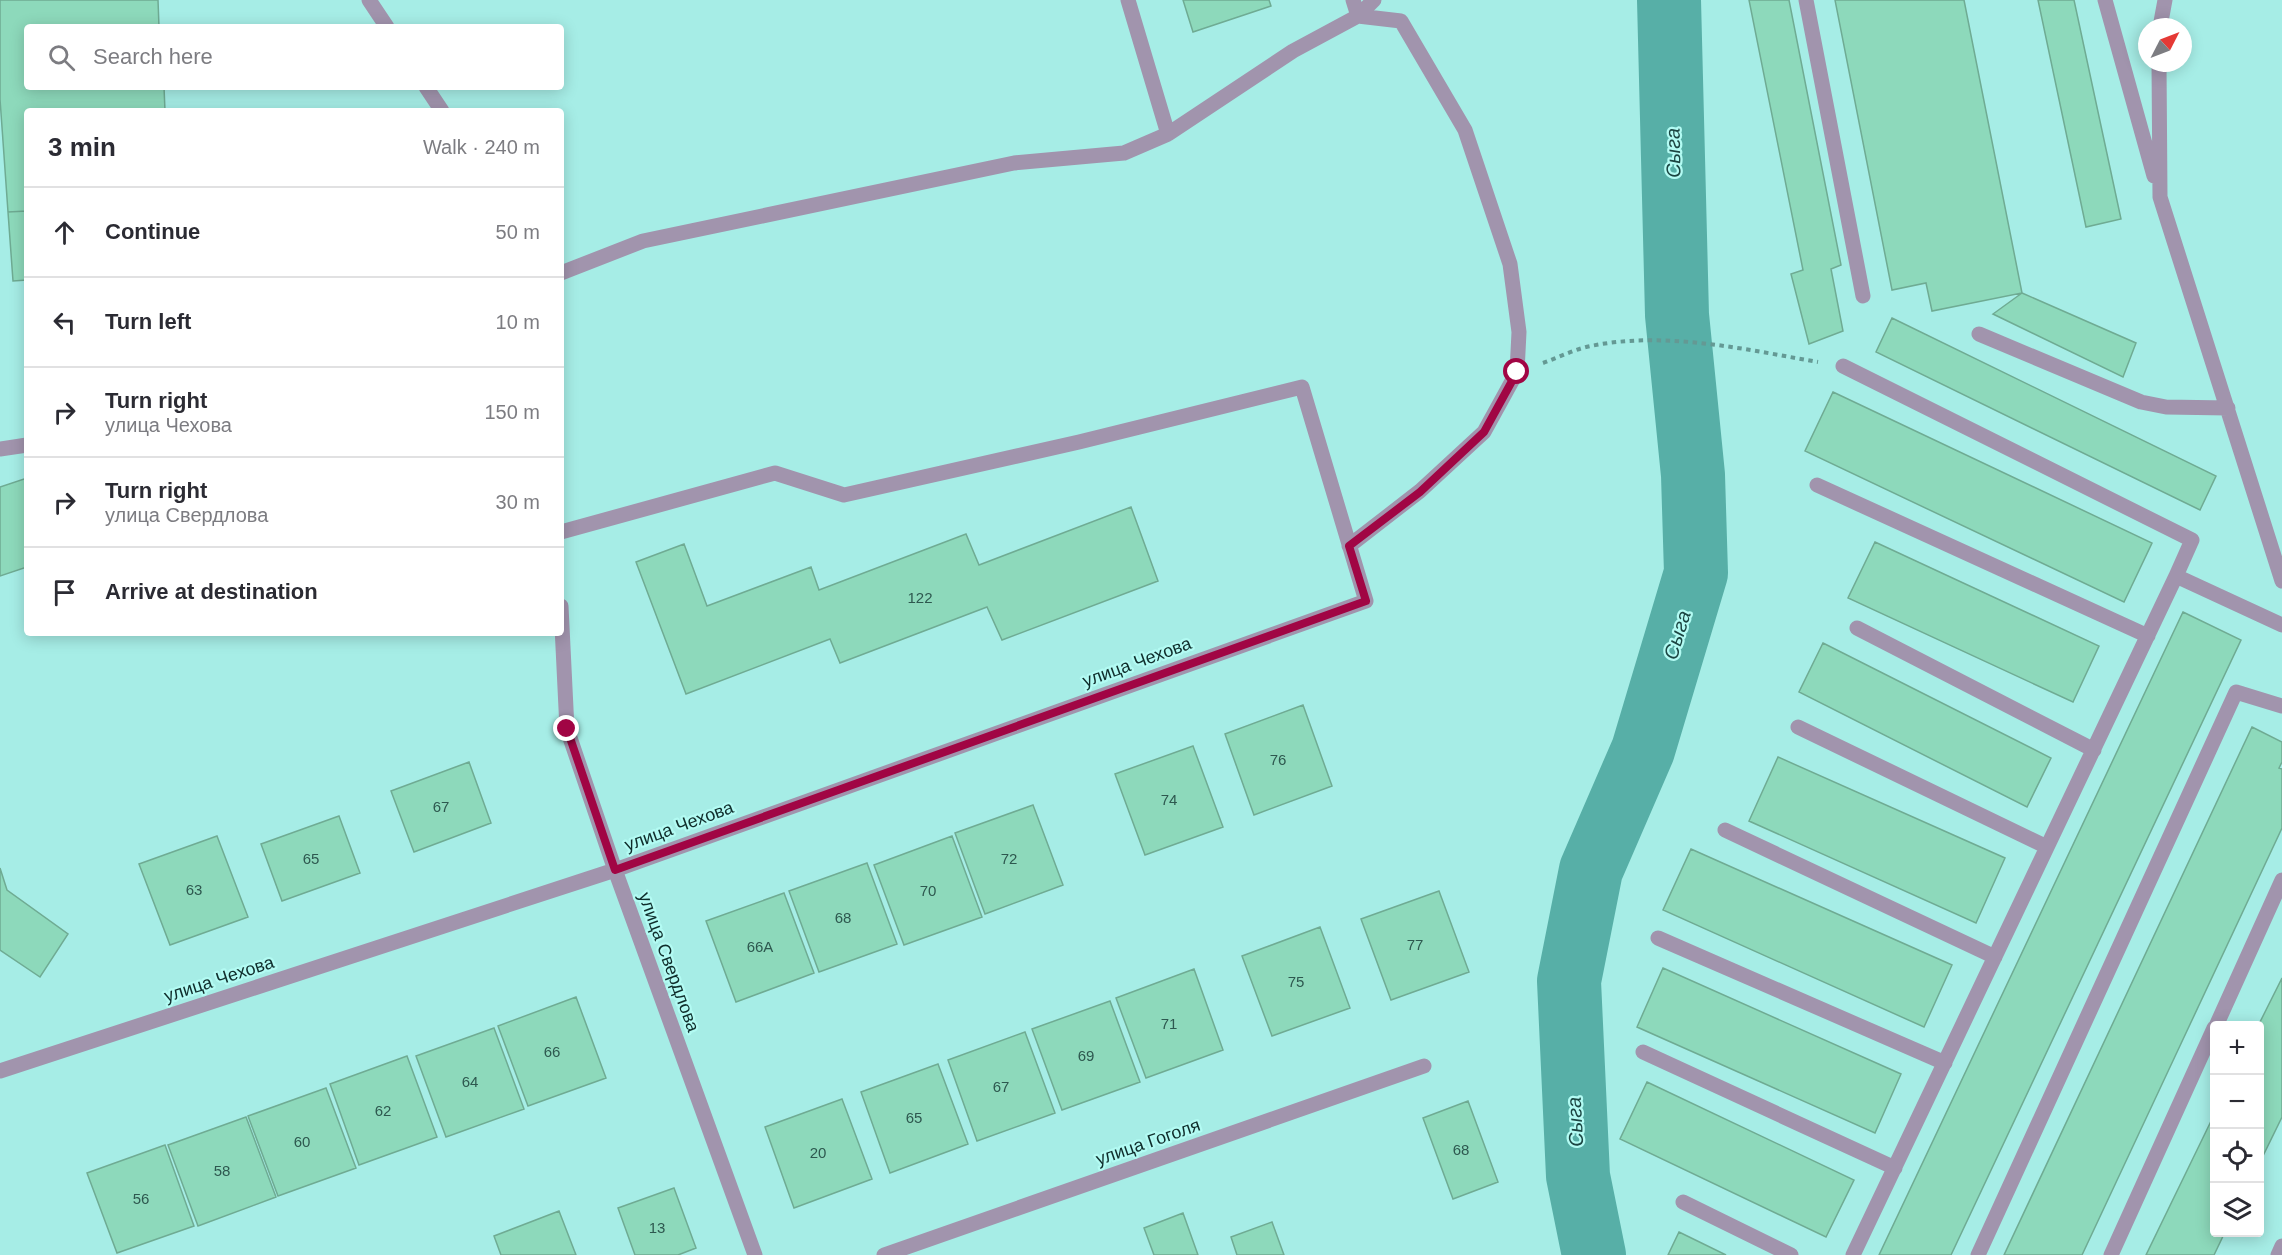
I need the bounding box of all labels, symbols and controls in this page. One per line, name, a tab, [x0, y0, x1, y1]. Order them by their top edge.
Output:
north arrow	[2138, 18, 2192, 72]
search box	[24, 24, 564, 90]
icon: search	[45, 41, 78, 74]
text: Search here	[93, 44, 213, 69]
water label: Сыга	[1662, 128, 1684, 178]
text: 3 min	[48, 132, 116, 162]
text: Walk · 240 m	[423, 136, 540, 158]
icon: ahead	[48, 216, 81, 249]
text: Continue	[105, 219, 200, 244]
text: 50 m	[496, 221, 540, 243]
icon: left	[48, 306, 81, 339]
text: Turn left	[105, 309, 191, 334]
text: 10 m	[496, 311, 540, 333]
route start	[1503, 358, 1529, 384]
text: Turn right	[105, 388, 207, 413]
icon: right	[48, 396, 81, 429]
text: 150 m	[484, 401, 540, 423]
text: улица Чехова	[105, 414, 232, 436]
text: Turn right	[105, 478, 207, 503]
icon: right	[48, 486, 81, 519]
text: 30 m	[496, 491, 540, 513]
text: улица Свердлова	[105, 504, 268, 526]
icon: arrive	[48, 576, 81, 609]
text: Arrive at destination	[105, 579, 318, 604]
house number: 122	[907, 589, 933, 606]
water label: Сыга	[1659, 608, 1695, 662]
street label: улица Чехова	[1080, 633, 1195, 691]
route end	[553, 715, 579, 741]
house number: 76	[1270, 751, 1286, 768]
house number: 74	[1161, 791, 1177, 808]
street label: улица Чехова	[622, 797, 737, 855]
house number: 67	[433, 798, 449, 815]
house number: 65	[303, 850, 319, 867]
house number: 72	[1001, 850, 1017, 867]
house number: 63	[186, 881, 202, 898]
house number: 70	[920, 882, 936, 899]
street label: улица Свердлова	[634, 889, 704, 1035]
house number: 68	[835, 909, 851, 926]
house number: 77	[1407, 936, 1423, 953]
house number: 66А	[747, 938, 773, 955]
street label: улица Чехова	[162, 952, 277, 1006]
house number: 75	[1288, 973, 1304, 990]
house number: 71	[1161, 1015, 1177, 1032]
map controls	[2210, 1021, 2264, 1237]
button: +	[2210, 1021, 2264, 1075]
house number: 66	[544, 1043, 560, 1060]
house number: 69	[1078, 1047, 1094, 1064]
house number: 64	[462, 1073, 478, 1090]
button: −	[2210, 1075, 2264, 1129]
house number: 67	[993, 1078, 1009, 1095]
water label: Сыга	[1563, 1096, 1587, 1148]
house number: 62	[375, 1102, 391, 1119]
house number: 65	[906, 1109, 922, 1126]
street label: улица Гоголя	[1093, 1115, 1203, 1169]
button: locate	[2210, 1129, 2264, 1183]
house number: 60	[294, 1133, 310, 1150]
house number: 68	[1453, 1141, 1469, 1158]
house number: 20	[810, 1144, 826, 1161]
house number: 58	[214, 1162, 230, 1179]
button: layers	[2210, 1183, 2264, 1237]
house number: 56	[133, 1190, 149, 1207]
house number: 13	[649, 1219, 665, 1236]

